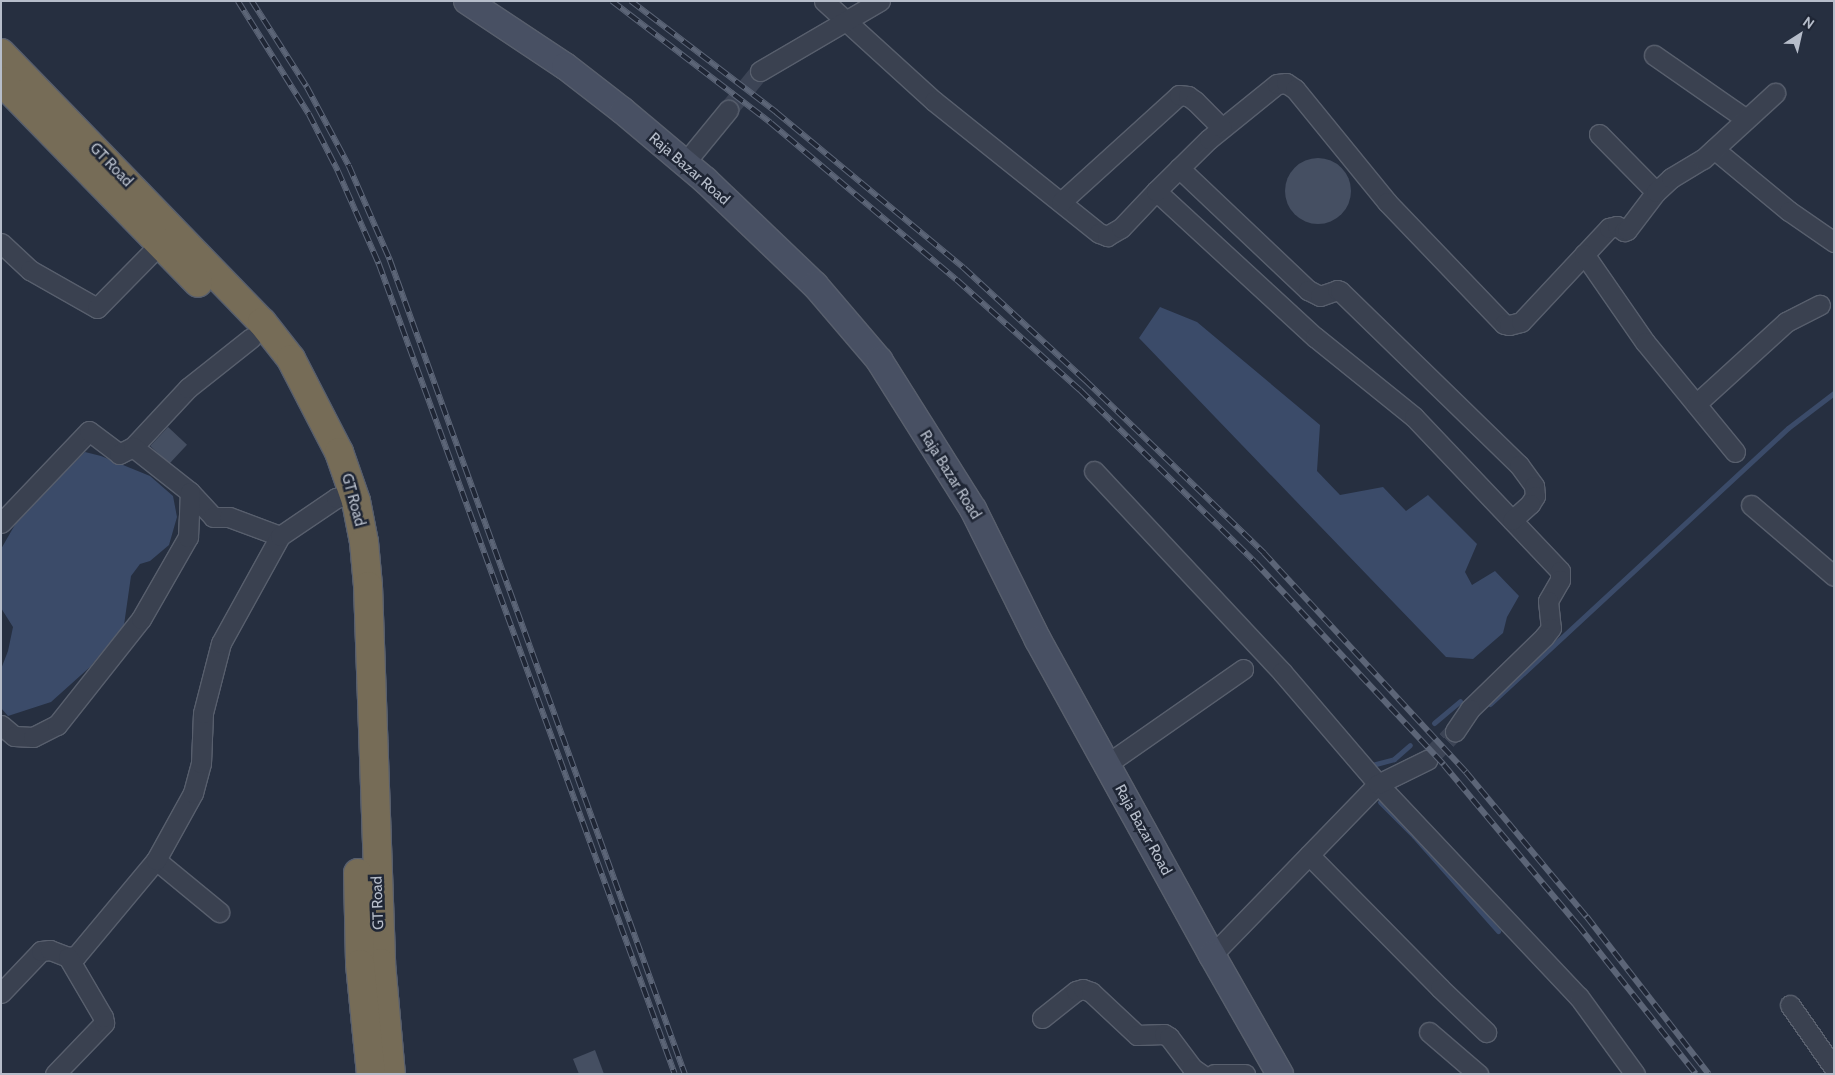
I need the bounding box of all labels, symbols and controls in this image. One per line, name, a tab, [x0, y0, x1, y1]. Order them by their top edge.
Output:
north arrow	[1775, 10, 1825, 60]
text: N	[1799, 12, 1818, 33]
street label: Raja Bazar Road	[645, 129, 733, 209]
street label: GT Road	[86, 139, 136, 191]
street label: Raja Bazar Road	[916, 427, 984, 523]
street label: GT Road	[337, 472, 369, 528]
street label: Raja Bazar Road	[1111, 781, 1175, 879]
street label: GT Road	[368, 876, 388, 930]

